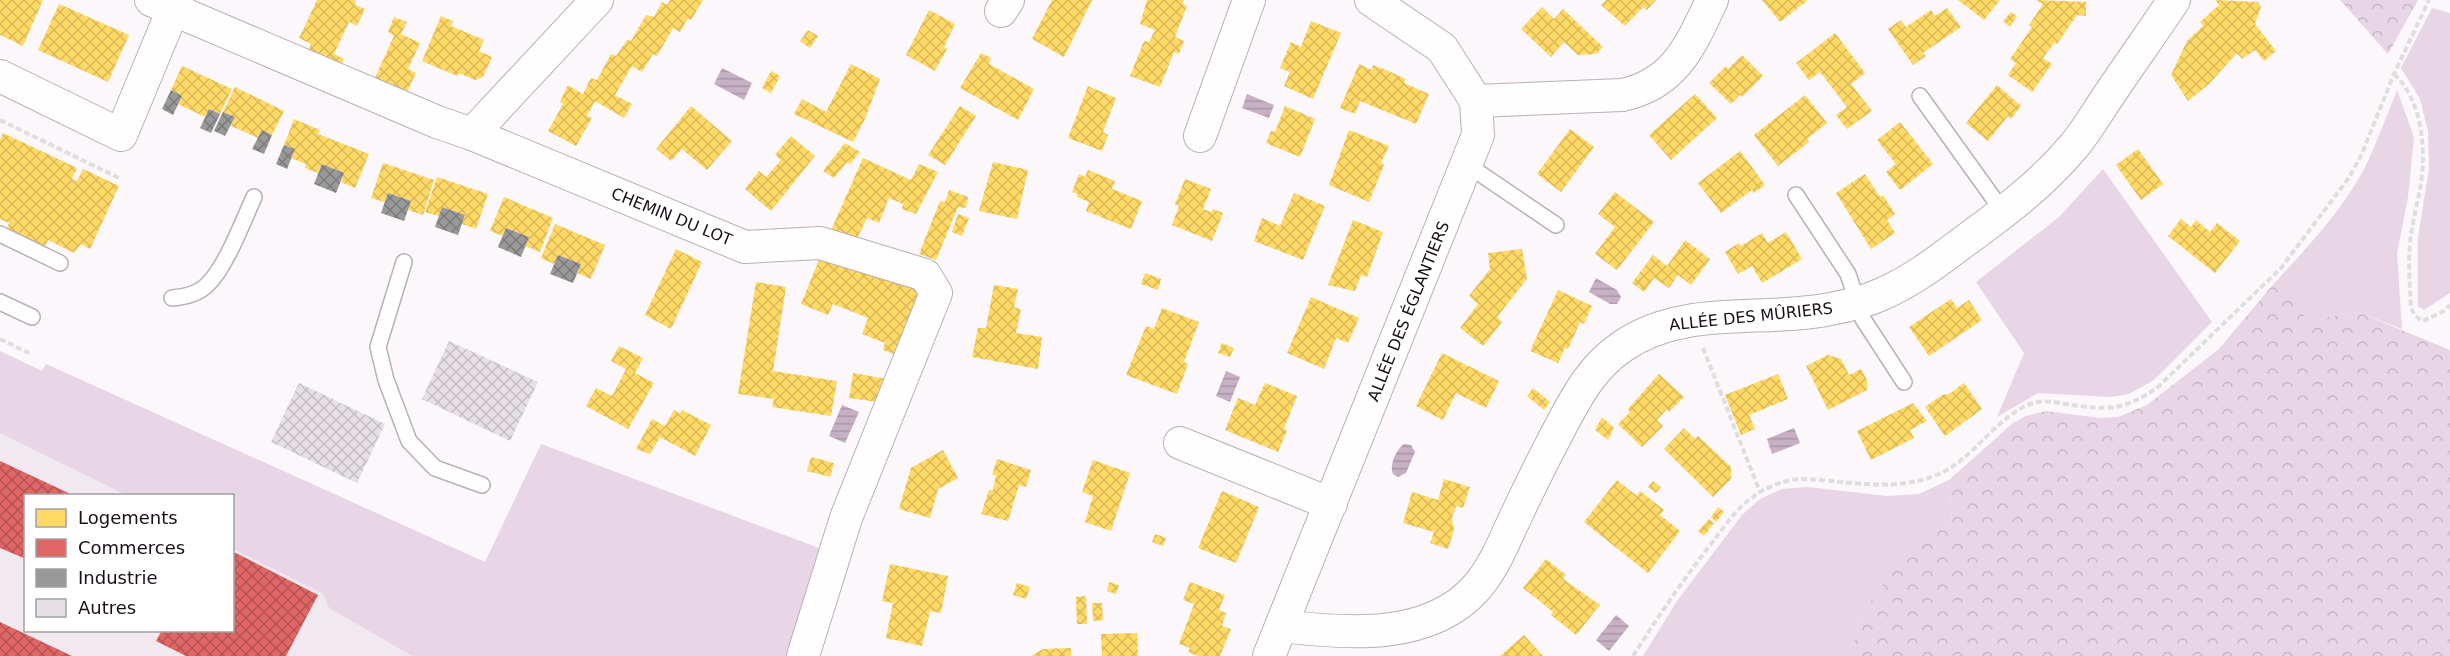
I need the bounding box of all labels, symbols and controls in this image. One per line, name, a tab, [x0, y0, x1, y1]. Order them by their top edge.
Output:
street label: CHEMIN DU LOT	[609, 184, 735, 249]
street label: ALLÉE DES ÉGLANTIERS	[1364, 218, 1453, 404]
street label: ALLÉE DES MÛRIERS	[1668, 298, 1834, 335]
legend	[24, 494, 234, 632]
text: Logements	[78, 507, 178, 528]
text: Commerces	[78, 537, 185, 558]
text: Industrie	[78, 567, 157, 588]
text: Autres	[78, 597, 136, 618]

